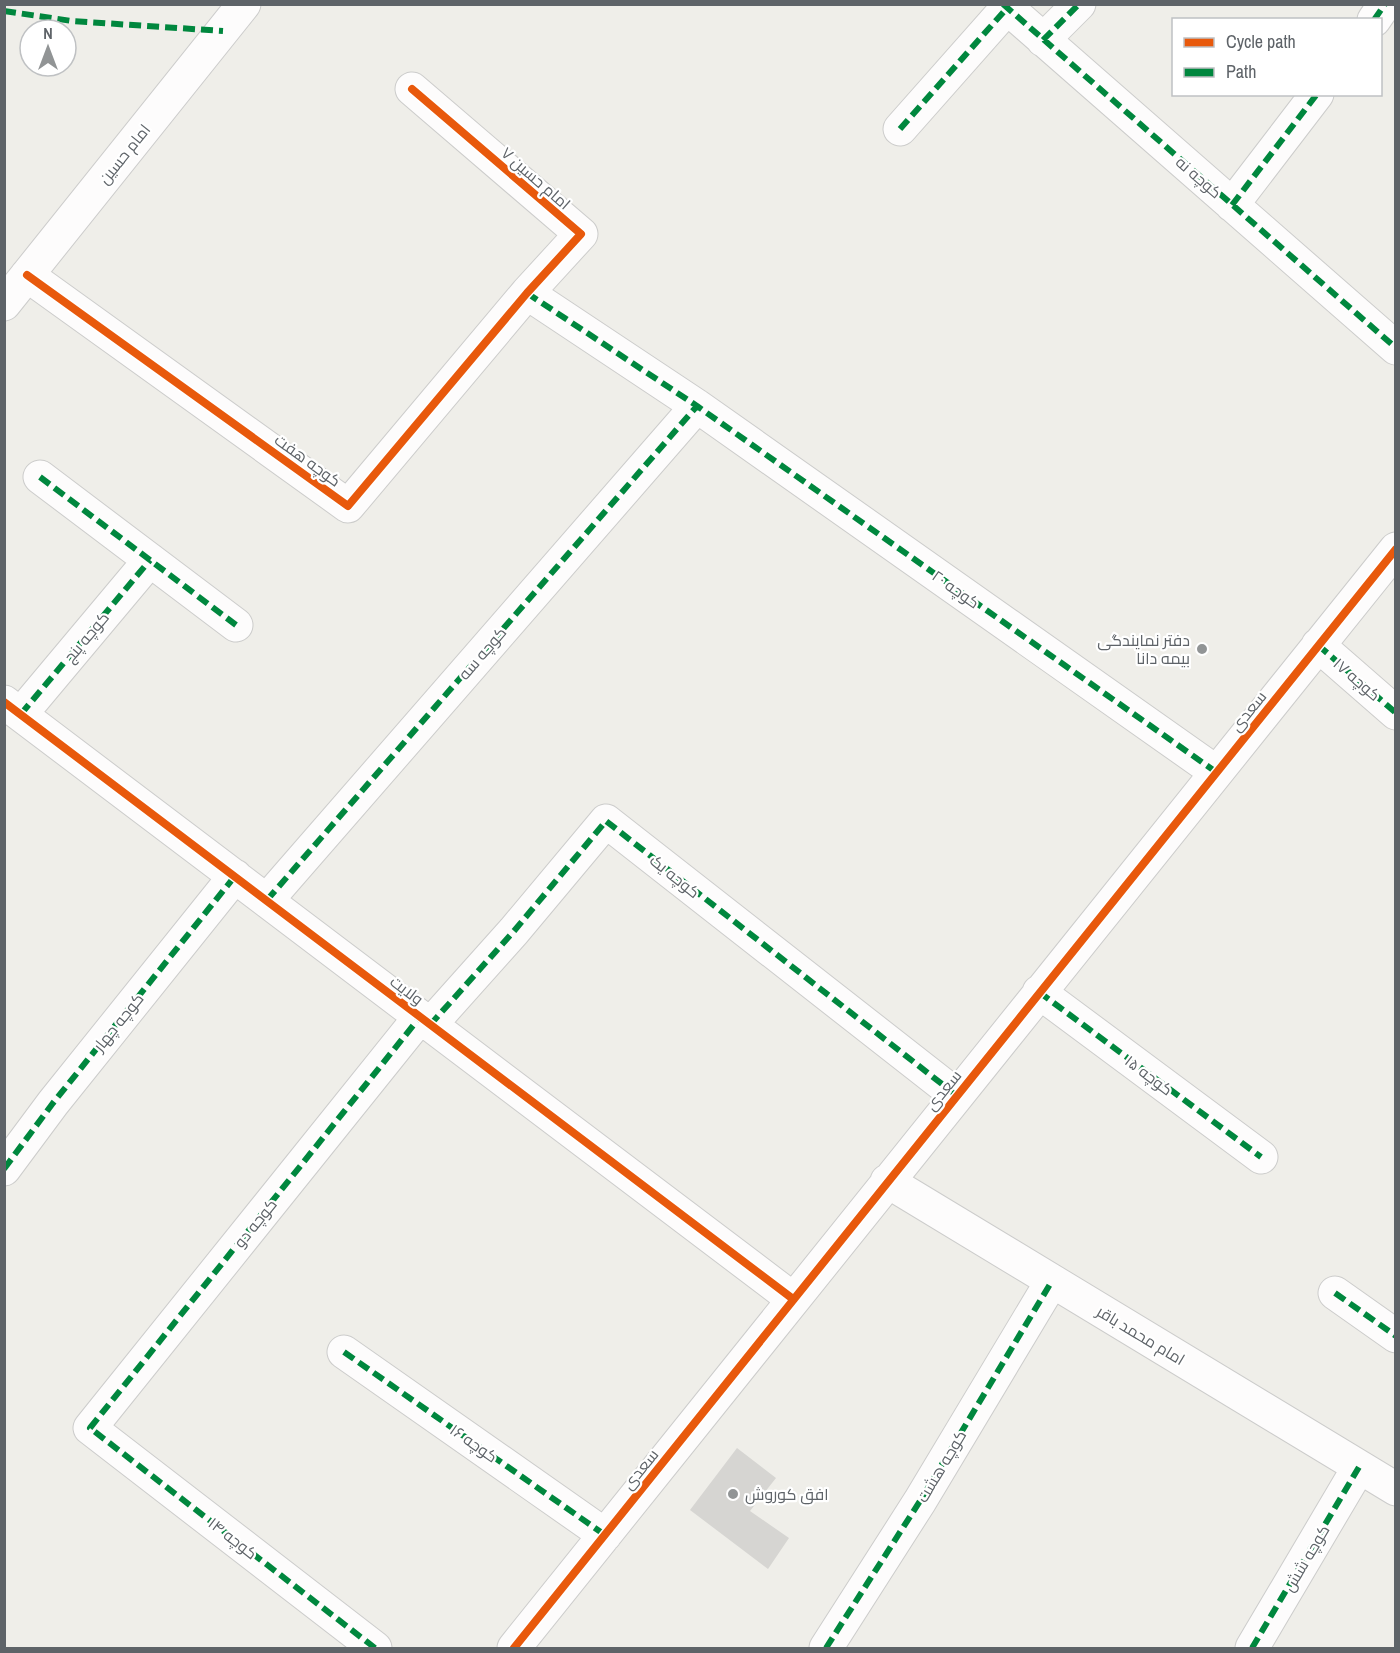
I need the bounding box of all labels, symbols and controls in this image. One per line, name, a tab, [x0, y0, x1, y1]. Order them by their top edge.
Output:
north arrow	[18, 18, 78, 78]
legend	[1172, 18, 1382, 96]
text: N	[43, 22, 53, 44]
text: Cycle path	[1226, 29, 1296, 54]
text: Path	[1226, 59, 1256, 84]
street label: امام حسین	[93, 119, 156, 189]
street label: امام حسین ۷	[496, 142, 575, 215]
street label: کوچه نه	[1171, 151, 1227, 204]
street label: کوچه هفت	[270, 428, 346, 492]
street label: کوچه ۲۰	[927, 565, 984, 614]
street label: کوچه پنج	[58, 607, 114, 668]
street label: کوچه سه	[453, 622, 512, 685]
place label: دفتر نمایندگی بیمه دانا	[1097, 629, 1190, 669]
marker: دفتر نمایندگی بیمه دانا	[1195, 642, 1209, 656]
street label: کوچه ۱۷	[1328, 652, 1385, 706]
street label: سعدی	[1225, 686, 1271, 736]
street label: کوچه یک	[645, 849, 705, 904]
street label: ولایت	[386, 970, 428, 1010]
street label: کوچه چهار	[87, 988, 149, 1057]
street label: کوچه ۱۵	[1120, 1050, 1177, 1101]
street label: سعدی	[920, 1065, 966, 1115]
street label: کوچه دو	[228, 1194, 282, 1253]
street label: امام محمد باقر	[1091, 1299, 1189, 1371]
street label: کوچه ۱۶	[445, 1419, 502, 1468]
street label: کوچه هشت	[911, 1426, 972, 1507]
street label: سعدی	[617, 1444, 663, 1494]
place label: افق کوروش	[745, 1483, 829, 1505]
marker: افق کوروش	[726, 1487, 740, 1501]
street label: کوچه ۱۴	[203, 1512, 262, 1565]
street label: کوچه شش	[1277, 1521, 1335, 1596]

